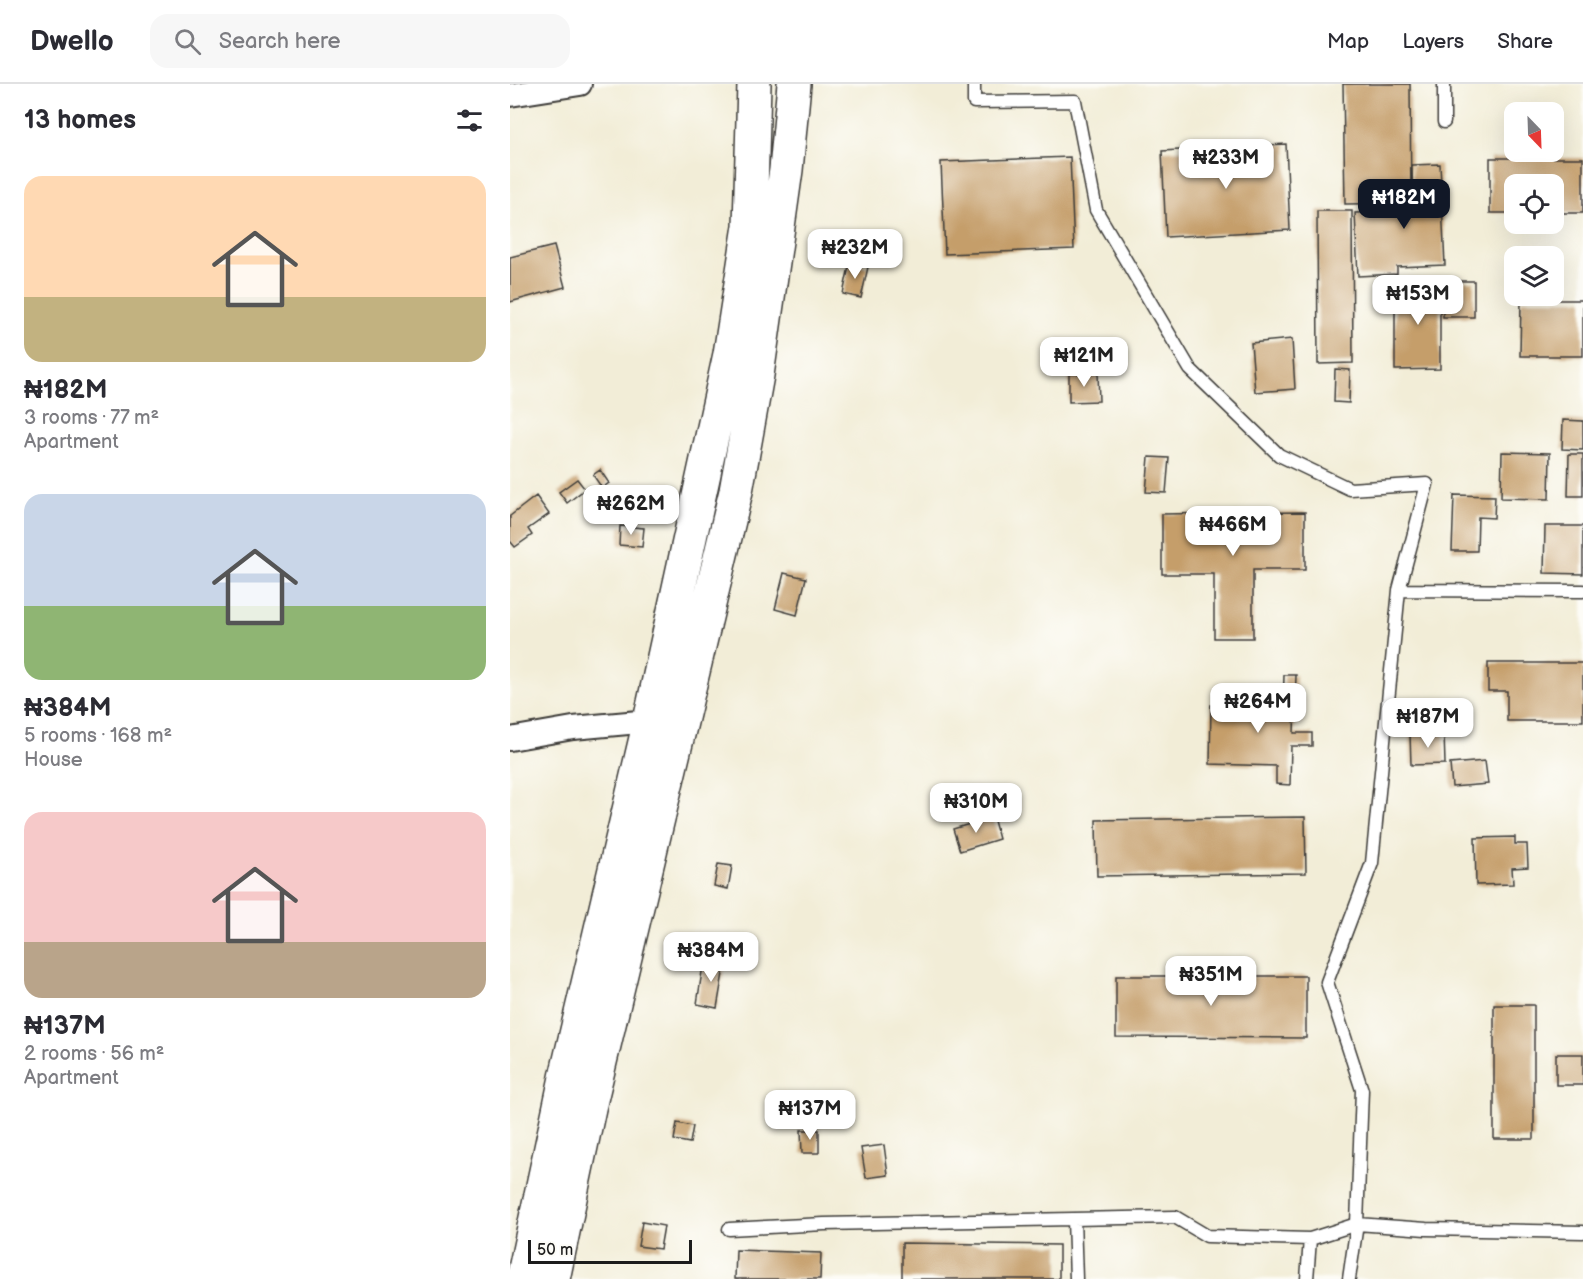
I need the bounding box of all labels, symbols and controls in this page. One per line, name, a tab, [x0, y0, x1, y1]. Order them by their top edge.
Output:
search box	[150, 14, 570, 68]
text: Dwello	[30, 25, 114, 58]
icon: search	[171, 25, 204, 58]
text: Search here	[219, 28, 341, 55]
text: Map	[1327, 29, 1369, 54]
text: Layers	[1402, 29, 1464, 54]
text: Share	[1497, 29, 1553, 54]
north arrow	[1504, 102, 1564, 162]
map controls	[1504, 102, 1564, 306]
icon: filters	[453, 104, 486, 137]
text: 13 homes	[24, 105, 136, 136]
pin: ₦233M	[1184, 139, 1268, 190]
text: ₦233M	[1193, 146, 1259, 170]
button: locate	[1504, 174, 1564, 234]
pin: ₦182M	[1362, 179, 1446, 230]
text: ₦182M	[1372, 186, 1436, 210]
icon: home	[201, 215, 309, 323]
pin: ₦232M	[813, 229, 897, 280]
text: ₦232M	[822, 236, 888, 260]
button: layers	[1504, 246, 1564, 306]
pin: ₦153M	[1376, 275, 1460, 326]
text: ₦153M	[1386, 282, 1450, 306]
pin: ₦121M	[1042, 337, 1126, 388]
text: ₦121M	[1054, 344, 1114, 368]
text: ₦182M	[24, 375, 107, 406]
text: 3 rooms · 77 m²	[24, 406, 159, 430]
text: Apartment	[24, 430, 119, 454]
pin: ₦262M	[589, 485, 673, 536]
text: ₦262M	[597, 492, 665, 516]
pin: ₦466M	[1191, 506, 1275, 557]
text: ₦466M	[1199, 513, 1267, 537]
icon: home	[201, 533, 309, 641]
pin: ₦264M	[1216, 683, 1300, 734]
text: ₦264M	[1224, 690, 1292, 714]
text: ₦384M	[24, 693, 111, 724]
pin: ₦187M	[1386, 698, 1470, 749]
text: ₦187M	[1396, 705, 1460, 729]
text: 5 rooms · 168 m²	[24, 724, 172, 748]
text: House	[24, 748, 83, 772]
pin: ₦310M	[934, 783, 1018, 834]
text: ₦310M	[944, 790, 1008, 814]
icon: home	[201, 851, 309, 959]
pin: ₦384M	[669, 932, 753, 983]
text: ₦384M	[677, 939, 745, 963]
pin: ₦351M	[1169, 956, 1253, 1007]
text: ₦351M	[1179, 963, 1243, 987]
text: ₦137M	[24, 1011, 106, 1042]
text: 2 rooms · 56 m²	[24, 1042, 164, 1066]
text: Apartment	[24, 1066, 119, 1090]
pin: ₦137M	[768, 1090, 852, 1141]
text: ₦137M	[779, 1097, 841, 1121]
scale bar	[528, 1237, 692, 1264]
text: 50 m	[537, 1241, 573, 1260]

